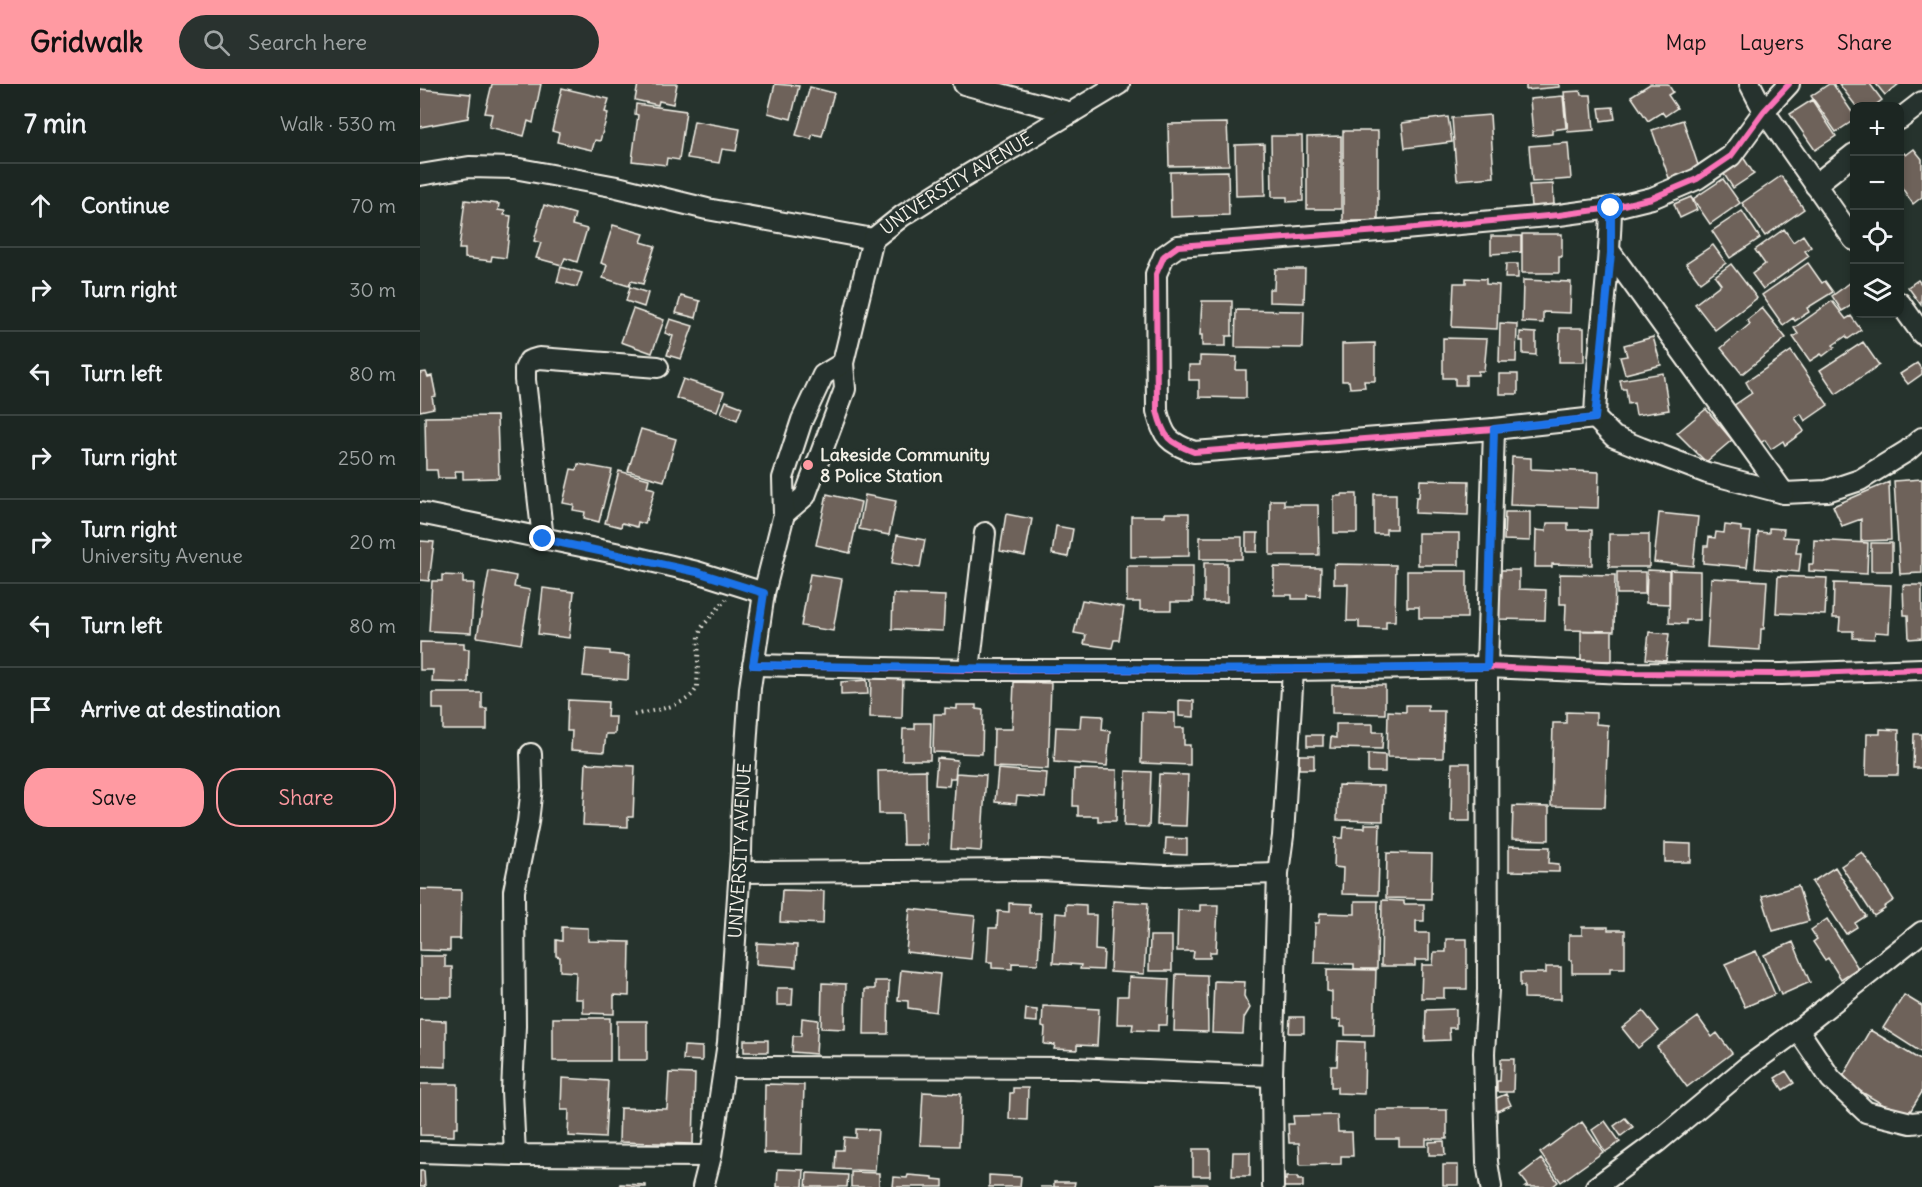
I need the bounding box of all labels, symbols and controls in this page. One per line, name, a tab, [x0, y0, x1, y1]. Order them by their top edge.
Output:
search box	[179, 15, 599, 69]
text: Gridwalk	[30, 24, 143, 60]
icon: search	[200, 26, 233, 59]
text: Search here	[248, 28, 367, 56]
text: Map	[1666, 29, 1706, 56]
text: Layers	[1739, 29, 1804, 56]
text: Share	[1837, 29, 1892, 56]
map controls	[1850, 102, 1904, 318]
button: +	[1850, 102, 1904, 156]
text: 7 min	[24, 107, 87, 140]
text: Walk · 530 m	[280, 111, 396, 136]
street label: UNIVERSITY AVENUE	[875, 127, 1037, 240]
button: −	[1850, 156, 1904, 210]
icon: ahead	[24, 189, 57, 222]
text: Continue	[81, 191, 170, 219]
text: 70 m	[351, 193, 396, 218]
route start	[1597, 194, 1623, 220]
button: locate	[1850, 210, 1904, 264]
button: layers	[1850, 264, 1904, 318]
icon: right	[24, 273, 57, 306]
text: Turn right	[81, 275, 177, 303]
text: 30 m	[349, 277, 396, 302]
icon: left	[24, 357, 57, 390]
text: Turn left	[81, 359, 162, 387]
text: 80 m	[349, 361, 396, 386]
icon: right	[24, 441, 57, 474]
text: Turn right	[81, 443, 177, 471]
place label: Lakeside Community 8 Police Station	[820, 443, 990, 487]
text: 250 m	[338, 445, 396, 470]
marker: Lakeside Community 8 Police Station	[801, 458, 815, 472]
text: Turn right	[81, 515, 177, 543]
icon: right	[24, 525, 57, 558]
route end	[529, 525, 555, 551]
text: 20 m	[350, 529, 396, 554]
text: University Avenue	[81, 543, 243, 568]
icon: left	[24, 609, 57, 642]
text: Turn left	[81, 611, 162, 639]
text: 80 m	[349, 613, 396, 638]
icon: arrive	[24, 693, 57, 726]
text: Arrive at destination	[81, 695, 281, 723]
street label: UNIVERSITY AVENUE	[723, 762, 756, 939]
button: Save	[24, 768, 204, 827]
button: Share	[216, 768, 396, 827]

